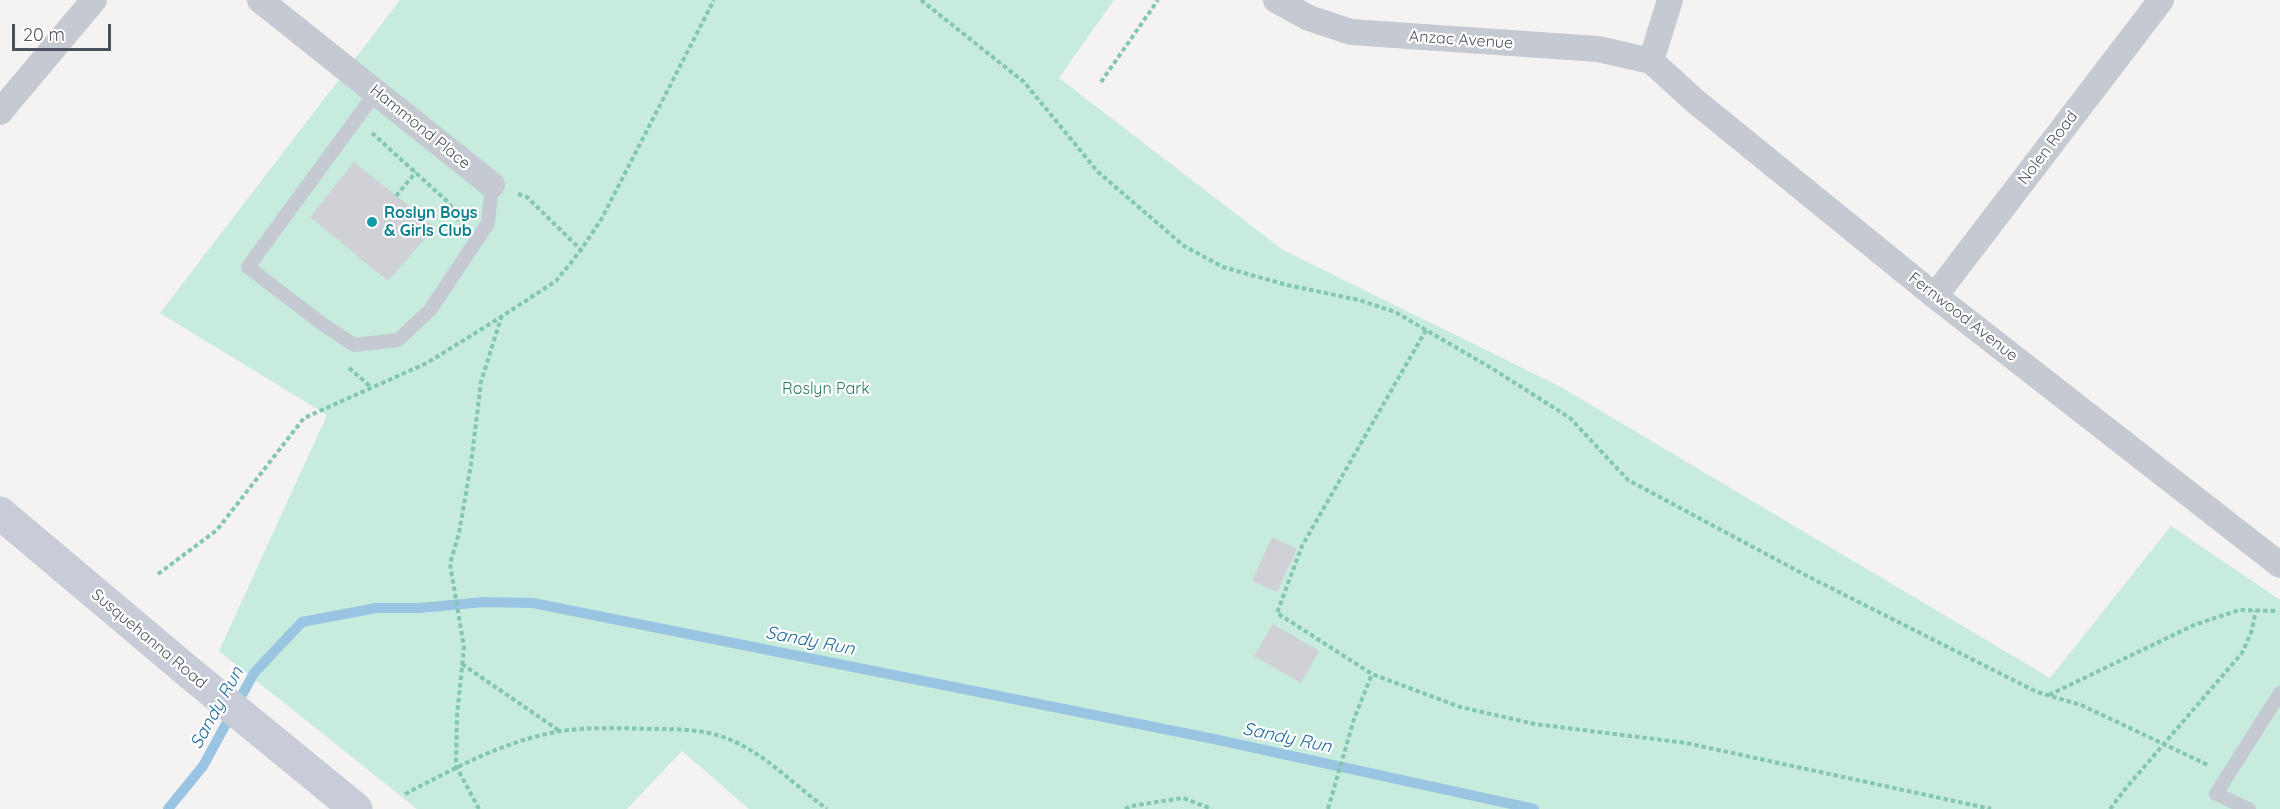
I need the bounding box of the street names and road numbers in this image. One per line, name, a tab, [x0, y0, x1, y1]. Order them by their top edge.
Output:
street label: Anzac Avenue	[1408, 27, 1514, 53]
street label: Hammond Place	[366, 81, 474, 173]
street label: Nolen Road	[2014, 107, 2082, 189]
street label: Fernwood Avenue	[1905, 268, 2021, 366]
street label: Susquehanna Road	[87, 585, 211, 693]

